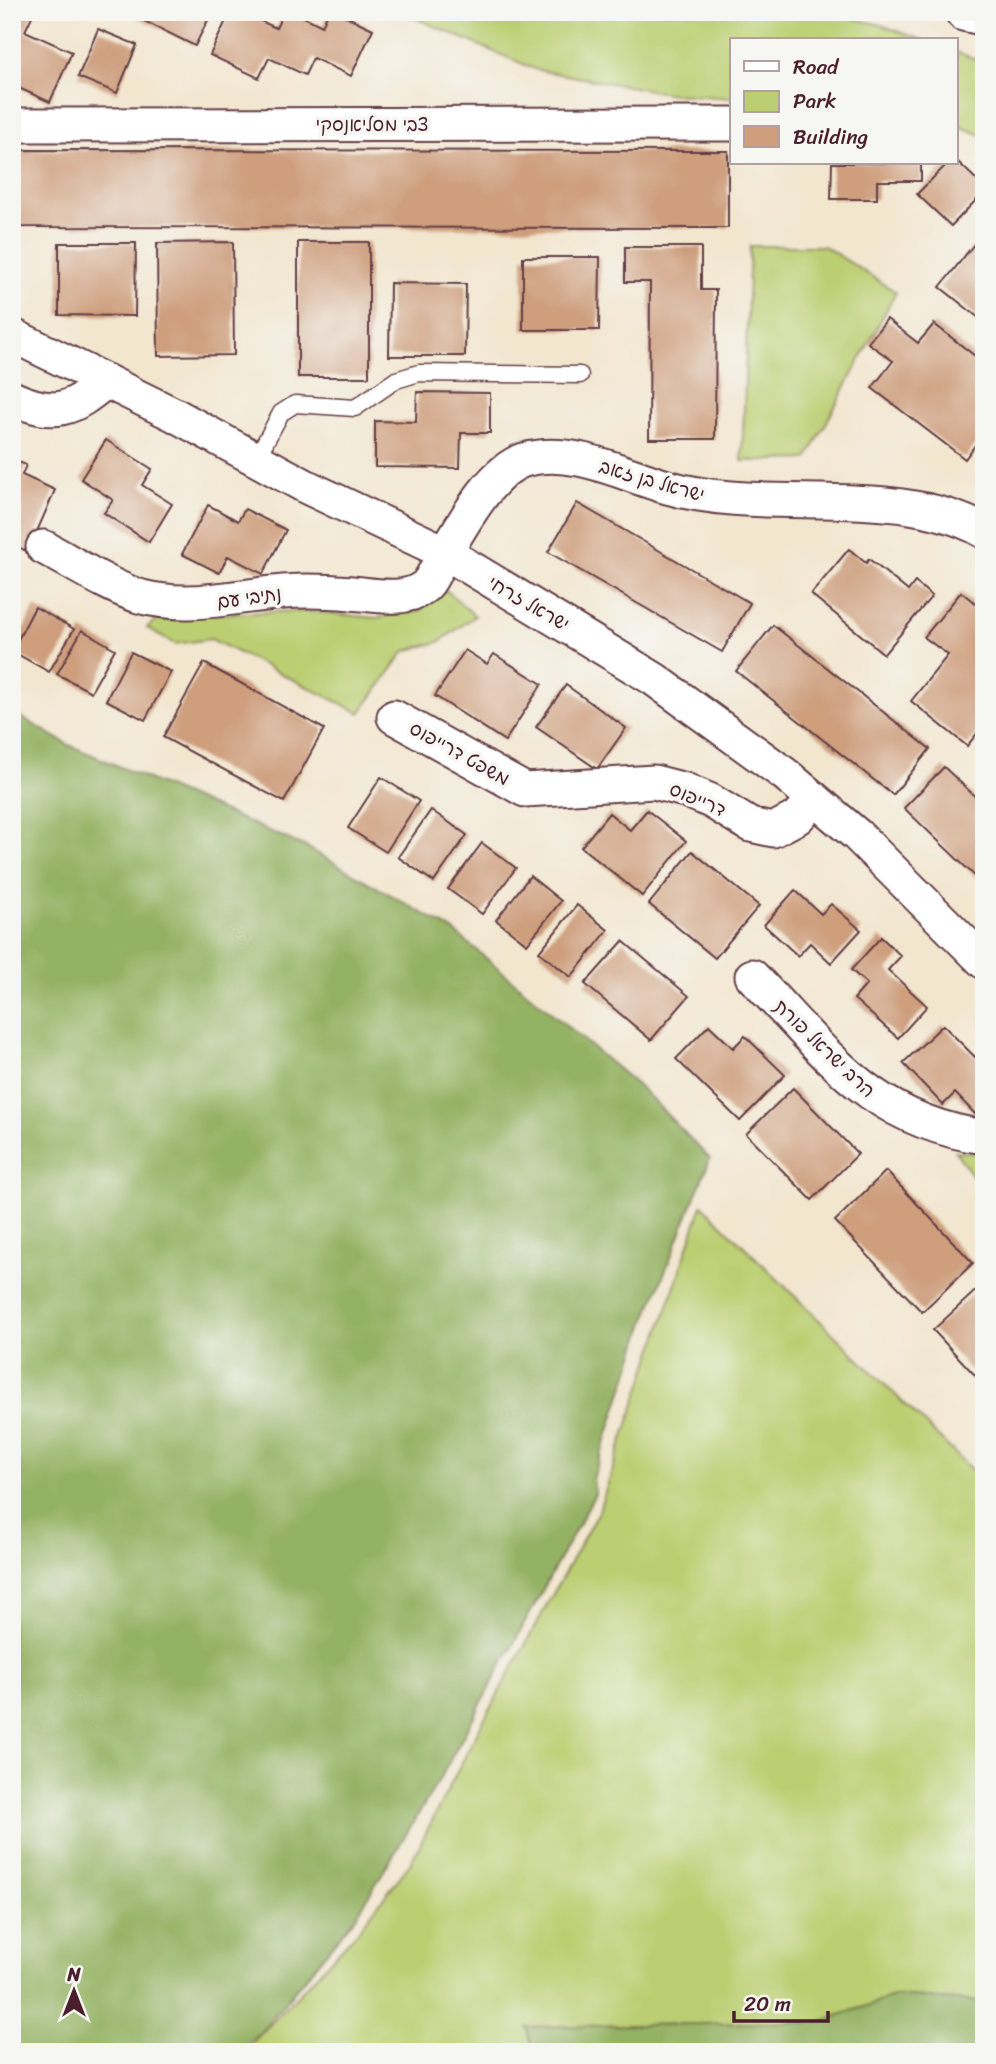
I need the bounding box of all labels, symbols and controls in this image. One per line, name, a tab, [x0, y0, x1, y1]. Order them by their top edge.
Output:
legend	[730, 38, 958, 164]
text: Road	[793, 48, 840, 86]
text: Park	[793, 82, 836, 120]
street label: צבי מסליאנסקי	[316, 108, 428, 141]
text: Building	[793, 118, 869, 156]
street label: ישראל בן זאב	[595, 450, 709, 511]
street label: ישראל זרחי	[482, 567, 576, 640]
street label: נתיבי עם	[215, 577, 284, 618]
street label: משפט דרייפוס	[403, 712, 516, 795]
street label: דרייפוס	[664, 773, 732, 826]
street label: הרב ישראל פורת	[766, 991, 883, 1106]
north arrow	[38, 1955, 108, 2025]
text: N	[66, 1958, 81, 1991]
scale bar	[734, 1980, 828, 2024]
text: 20 m	[744, 1985, 791, 2023]

